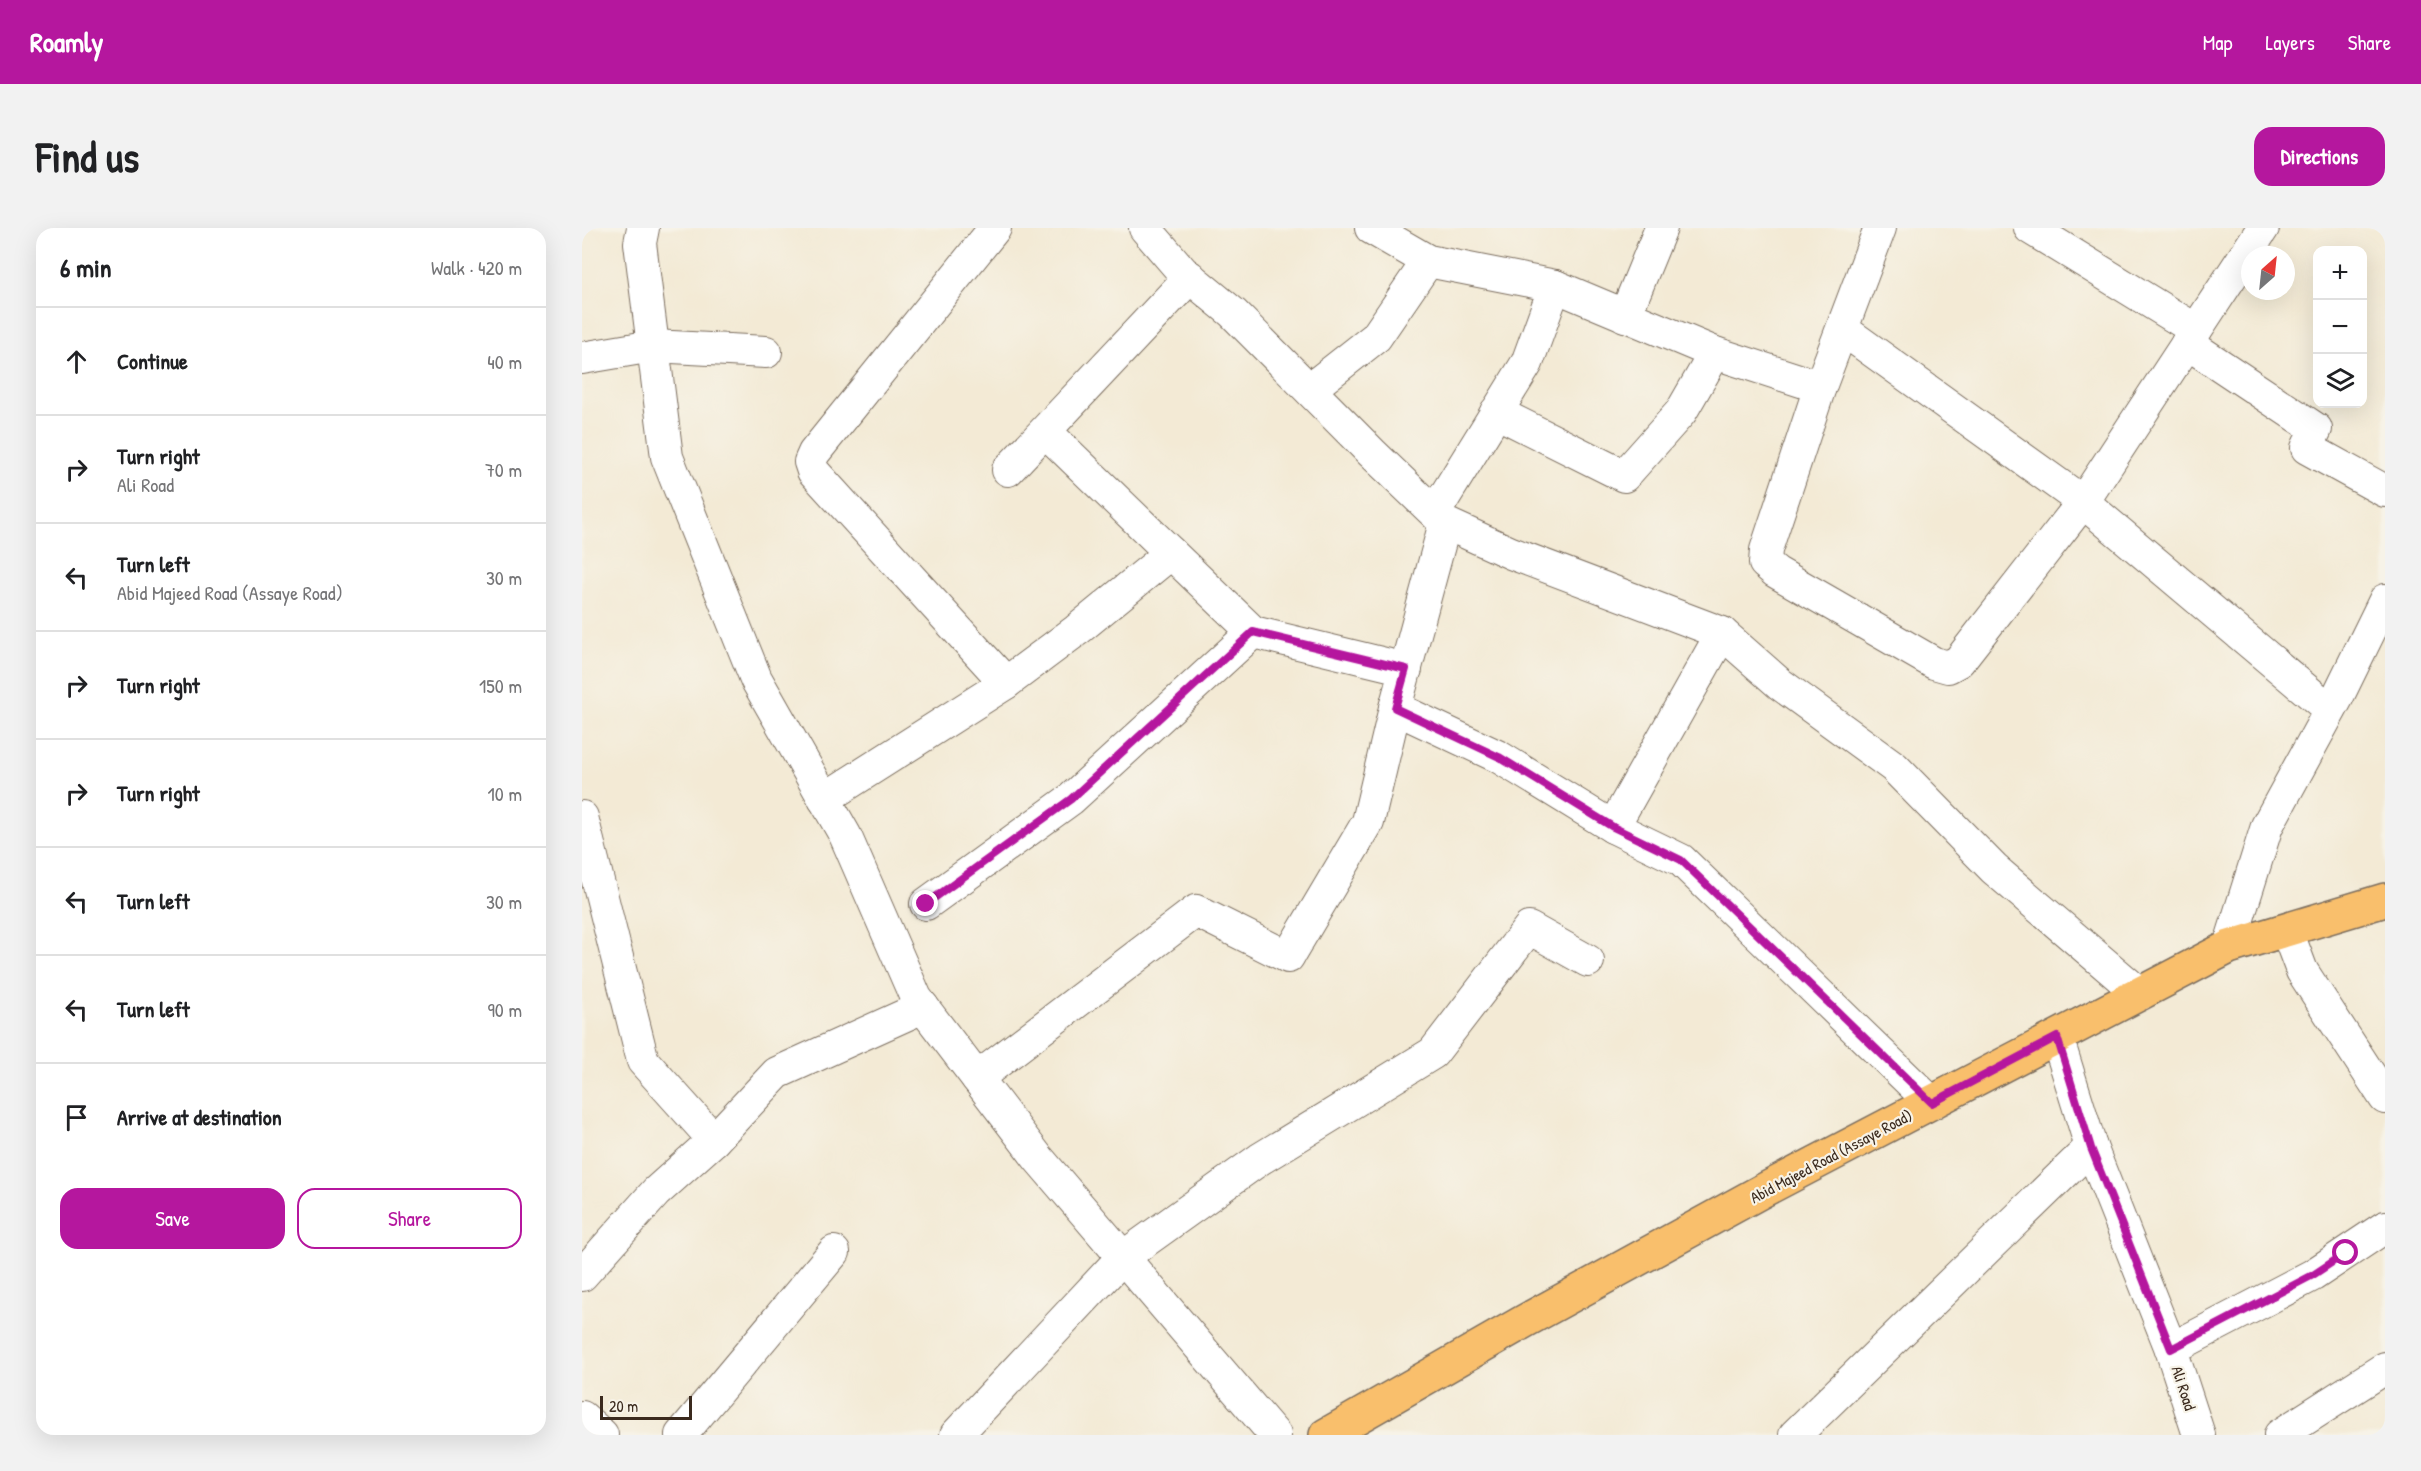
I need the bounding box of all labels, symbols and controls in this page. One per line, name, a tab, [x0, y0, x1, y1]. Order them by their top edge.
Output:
text: Roamly	[30, 23, 103, 61]
text: Map	[2203, 28, 2232, 57]
text: Layers	[2265, 28, 2315, 57]
text: Share	[2348, 28, 2391, 57]
button: Directions	[2254, 127, 2385, 186]
text: Find us	[36, 128, 139, 185]
north arrow	[2241, 246, 2295, 300]
map controls	[2313, 246, 2367, 408]
button: +	[2313, 246, 2367, 300]
text: 6 min	[60, 250, 112, 285]
text: Walk · 420 m	[431, 254, 522, 281]
button: −	[2313, 300, 2367, 354]
icon: ahead	[60, 345, 93, 378]
text: Continue	[117, 346, 188, 376]
text: 40 m	[487, 348, 522, 375]
button: layers	[2313, 354, 2367, 408]
text: Turn right	[117, 441, 200, 471]
icon: right	[60, 453, 93, 486]
text: 70 m	[485, 456, 522, 483]
text: Ali Road	[117, 471, 174, 498]
text: Turn left	[117, 549, 190, 579]
icon: left	[60, 561, 93, 594]
text: 30 m	[486, 564, 522, 591]
text: Abid Majeed Road (Assaye Road)	[117, 579, 343, 606]
icon: right	[60, 669, 93, 702]
text: Turn right	[117, 670, 200, 700]
text: 150 m	[479, 672, 522, 699]
icon: right	[60, 777, 93, 810]
text: Turn right	[117, 778, 200, 808]
text: 10 m	[488, 780, 522, 807]
icon: left	[60, 885, 93, 918]
text: Turn left	[117, 886, 190, 916]
text: 30 m	[486, 888, 522, 915]
route end	[912, 890, 938, 916]
icon: left	[60, 993, 93, 1026]
text: Turn left	[117, 994, 190, 1024]
text: 90 m	[488, 996, 522, 1023]
icon: arrive	[60, 1101, 93, 1134]
text: Arrive at destination	[117, 1102, 282, 1132]
street label: Abid Majeed Road (Assaye Road)	[1746, 1104, 1916, 1208]
button: Save	[60, 1188, 285, 1249]
button: Share	[297, 1188, 522, 1249]
route start	[2332, 1239, 2358, 1265]
street label: Ali Road	[2166, 1363, 2202, 1413]
scale bar	[600, 1393, 692, 1420]
text: 20 m	[609, 1395, 638, 1417]

